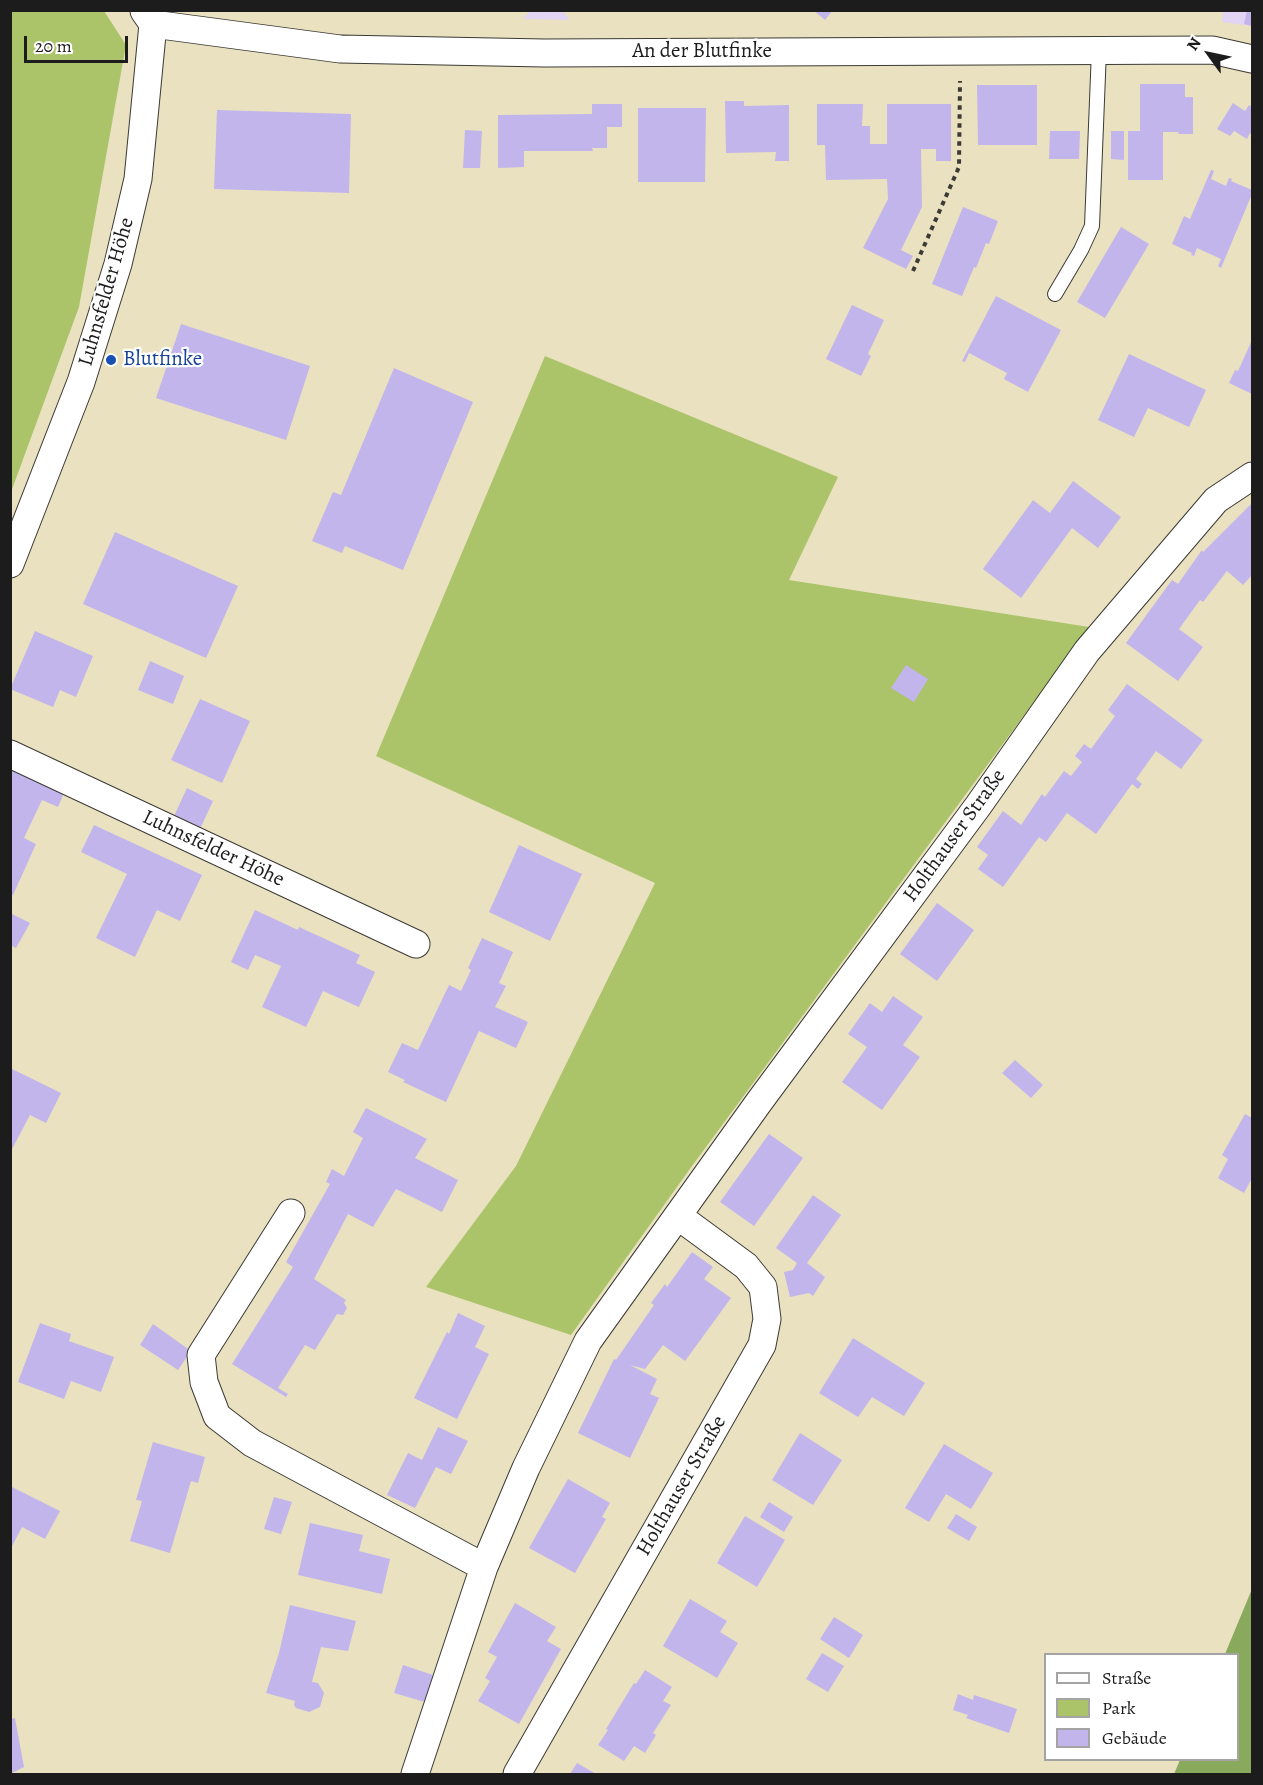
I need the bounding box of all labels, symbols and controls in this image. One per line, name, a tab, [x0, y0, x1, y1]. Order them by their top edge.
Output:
scale bar	[27, 24, 130, 62]
north arrow	[1179, 24, 1239, 84]
text: N	[1182, 33, 1206, 55]
text: 20 m	[35, 34, 72, 58]
street label: An der Blutfinke	[632, 39, 772, 65]
street label: Luhnsfelder Höhe	[74, 215, 140, 369]
place label: Blutfinke	[123, 347, 202, 373]
marker: Blutfinke	[104, 353, 118, 367]
street label: Holthauser Straße	[898, 765, 1012, 907]
street label: Luhnsfelder Höhe	[138, 805, 288, 893]
street label: Holthauser Straße	[632, 1411, 732, 1561]
legend	[1044, 1653, 1239, 1761]
text: Straße	[1102, 1666, 1151, 1690]
text: Park	[1102, 1696, 1136, 1720]
text: Gebäude	[1102, 1726, 1167, 1750]

